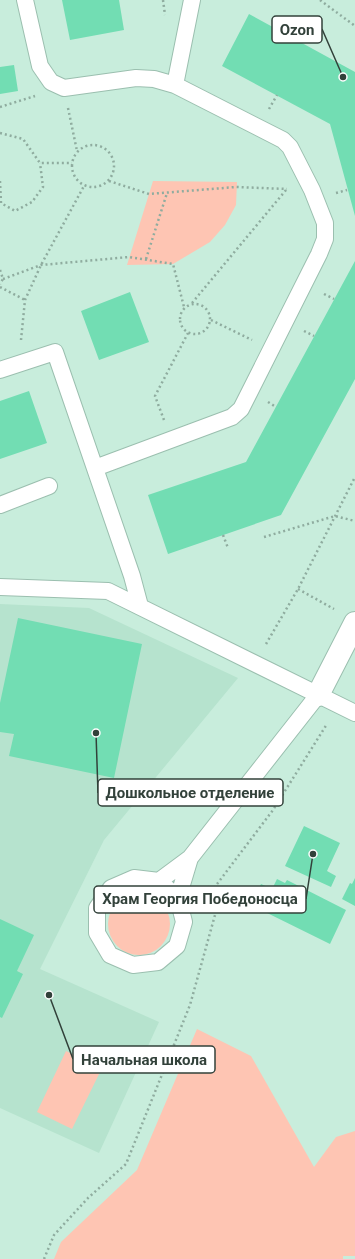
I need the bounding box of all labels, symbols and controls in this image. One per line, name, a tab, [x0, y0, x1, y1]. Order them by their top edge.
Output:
callout: Ozon	[272, 16, 322, 43]
text: Ozon	[280, 21, 314, 39]
callout: Дошкольное отделение	[98, 779, 283, 806]
text: Дошкольное отделение	[106, 784, 274, 802]
callout: Храм Георгия Победоносца	[94, 886, 306, 913]
text: Храм Георгия Победоносца	[102, 890, 298, 908]
callout: Начальная школа	[73, 1046, 215, 1073]
text: Начальная школа	[81, 1051, 207, 1069]

